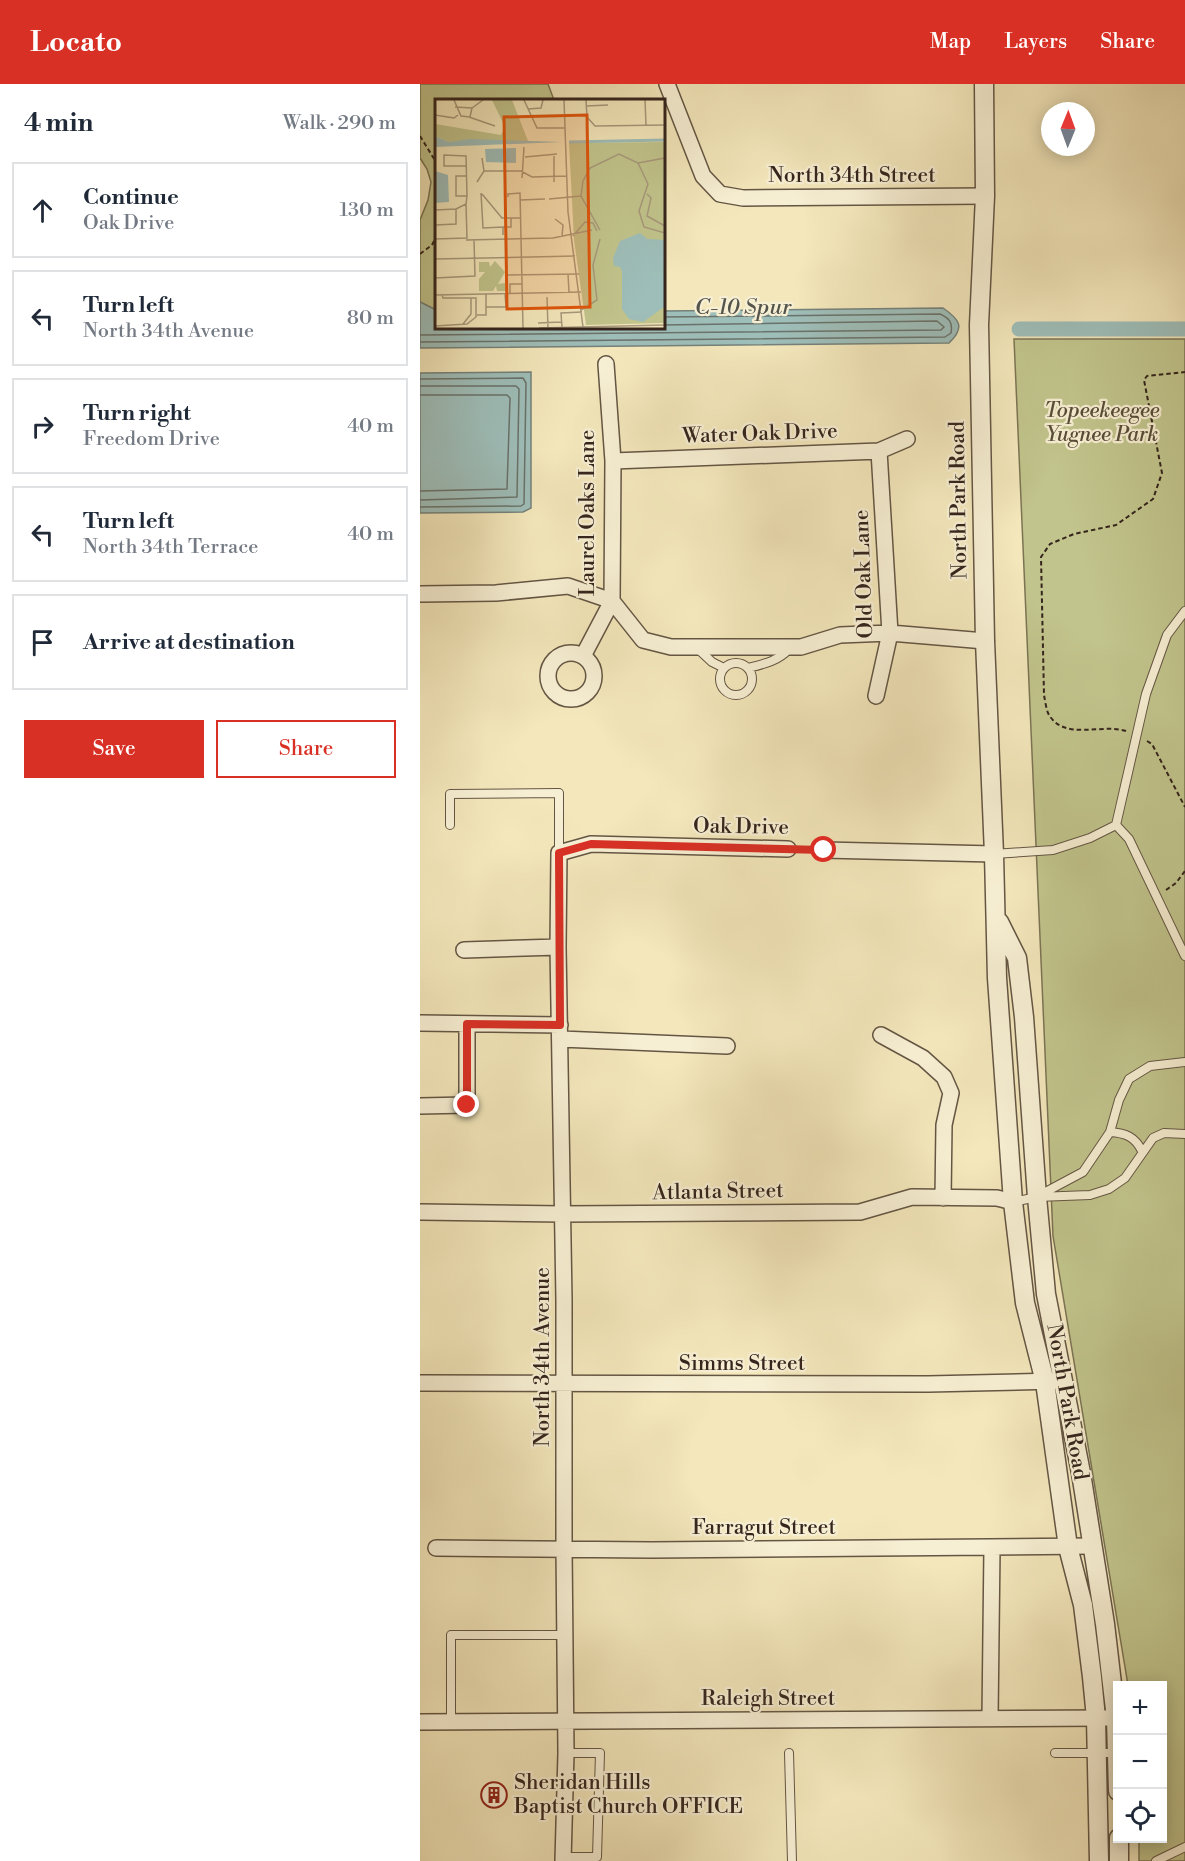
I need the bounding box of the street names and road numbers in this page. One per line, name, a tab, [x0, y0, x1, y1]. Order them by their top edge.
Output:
street label: North 34th Street	[768, 163, 936, 189]
street label: Water Oak Drive	[681, 418, 838, 450]
street label: North Park Road	[945, 421, 973, 579]
street label: Laurel Oaks Lane	[575, 430, 601, 596]
street label: Old Oak Lane	[849, 509, 879, 639]
street label: Oak Drive	[693, 813, 789, 841]
street label: Atlanta Street	[651, 1178, 784, 1206]
street label: North 34th Avenue	[530, 1267, 556, 1447]
street label: North Park Road	[1040, 1322, 1094, 1482]
street label: Simms Street	[679, 1351, 806, 1377]
street label: Farragut Street	[692, 1515, 836, 1541]
street label: Raleigh Street	[701, 1686, 836, 1712]

